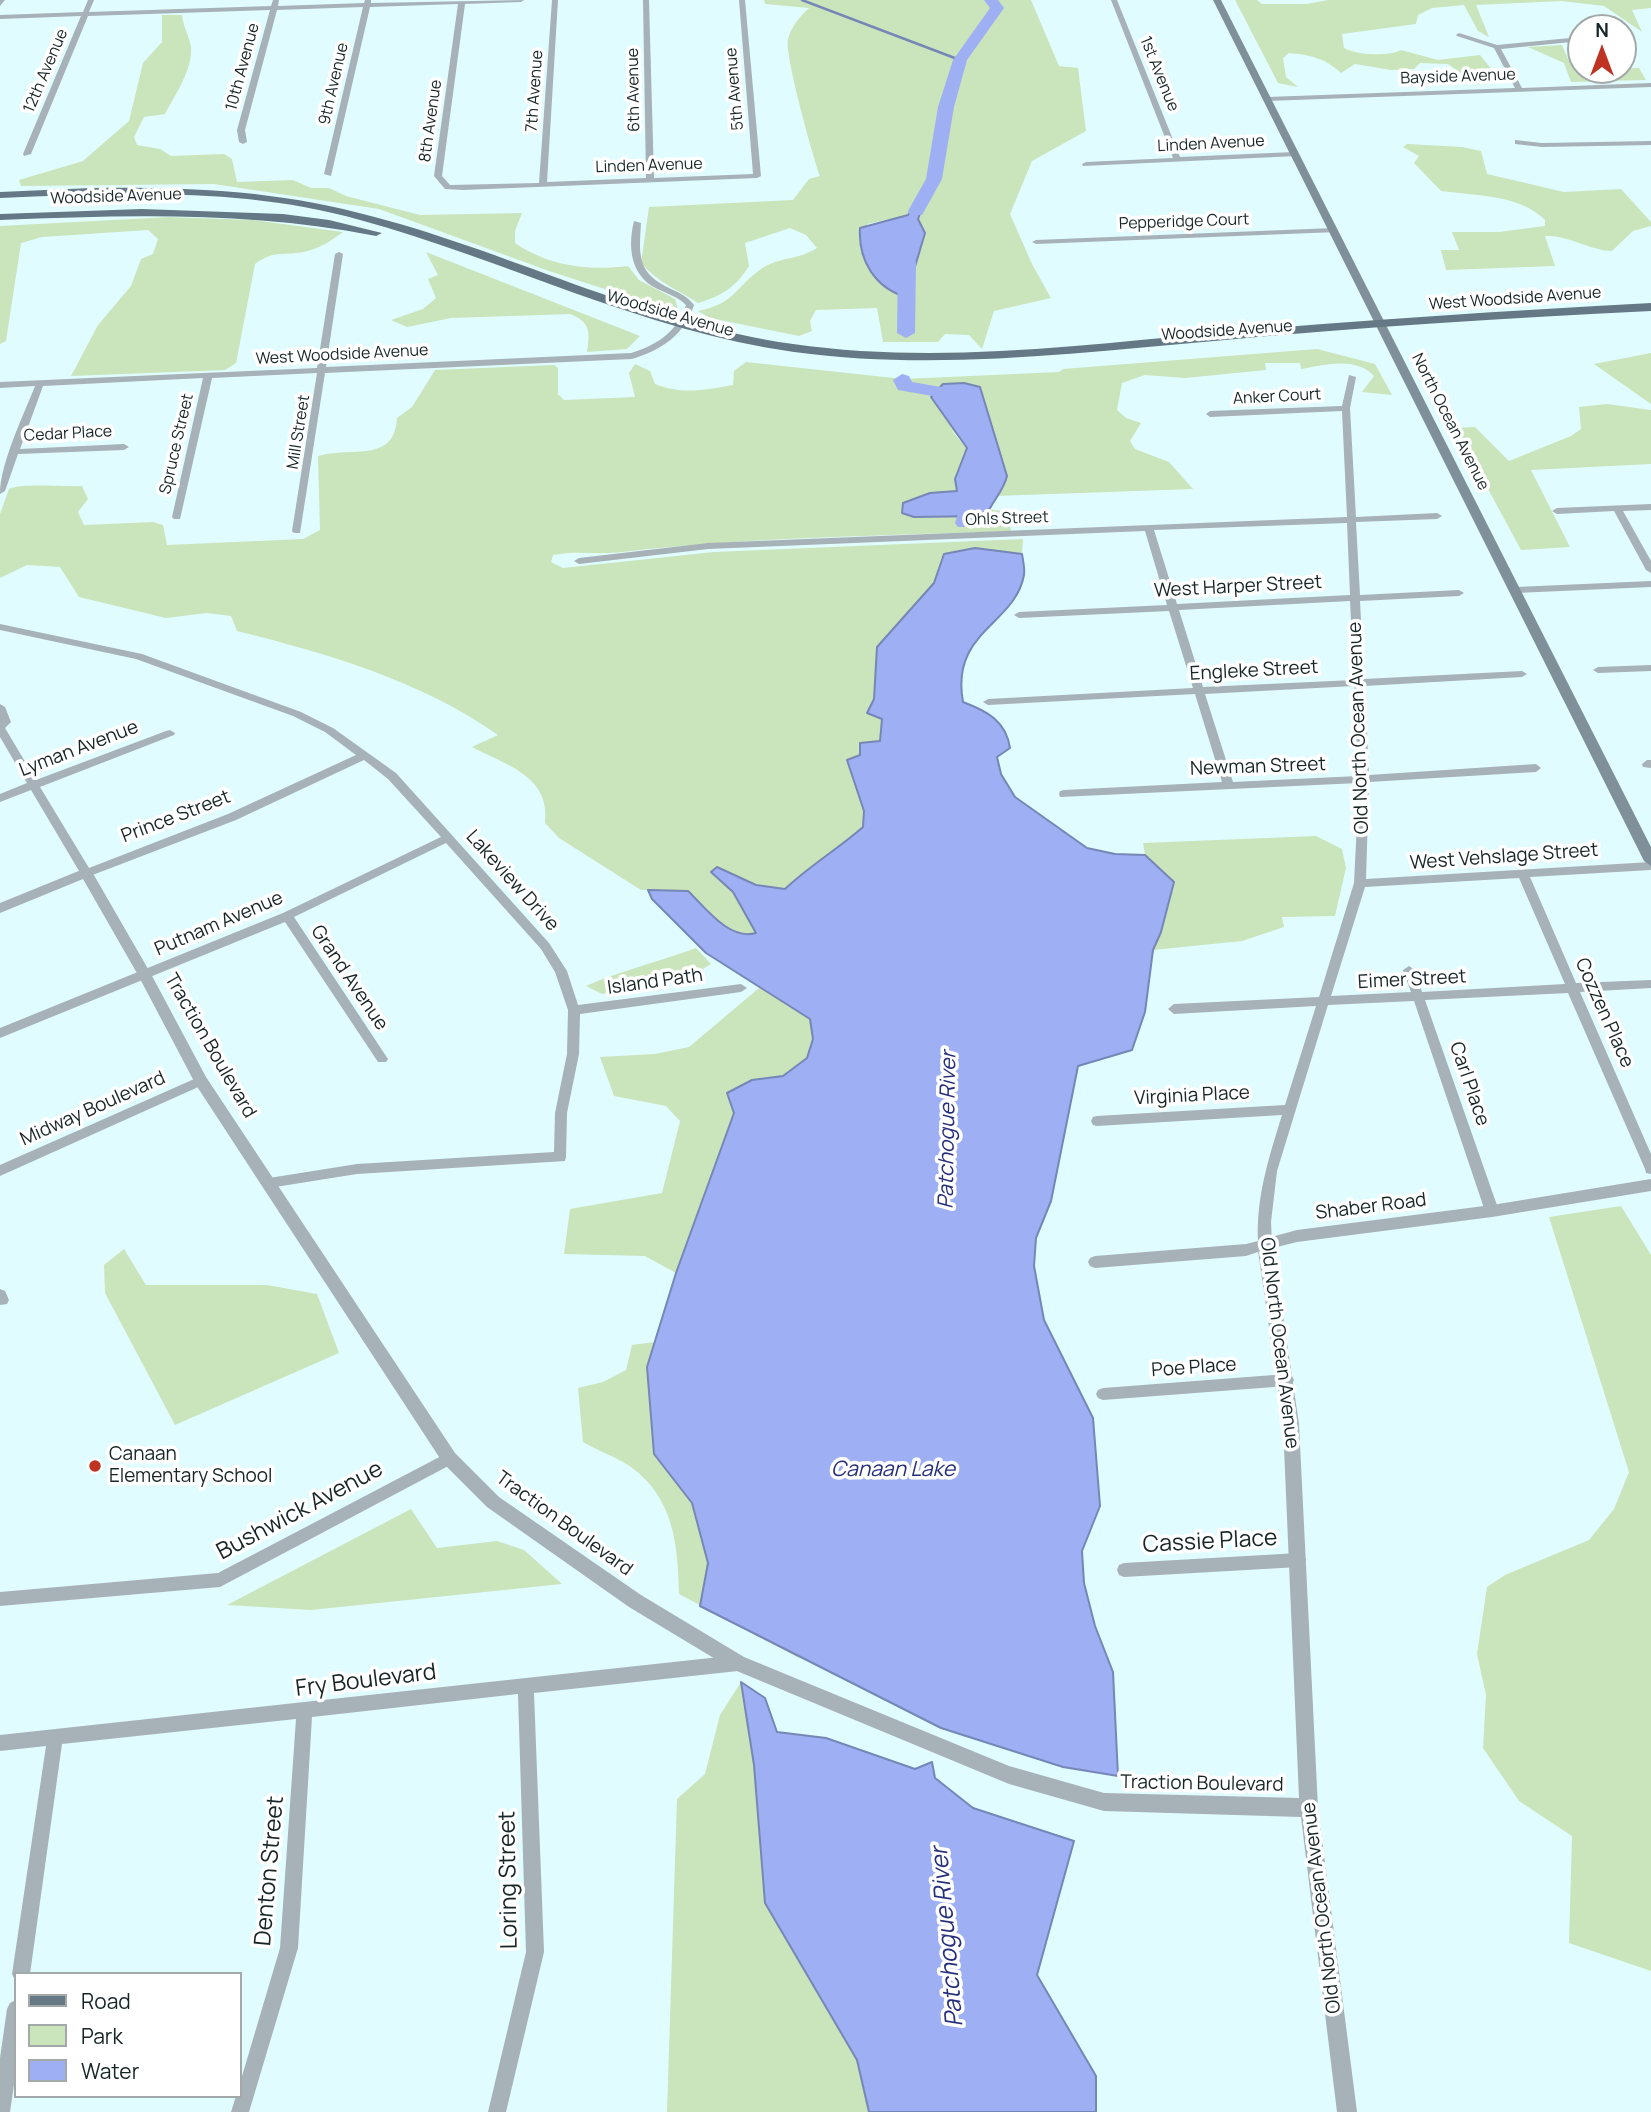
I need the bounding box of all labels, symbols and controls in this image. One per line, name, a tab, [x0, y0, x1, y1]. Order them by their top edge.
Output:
north arrow	[1567, 14, 1637, 84]
text: N	[1595, 17, 1609, 43]
street label: 10th Avenue	[222, 21, 264, 113]
street label: 12th Avenue	[20, 26, 72, 116]
street label: 1st Avenue	[1135, 34, 1183, 114]
street label: 9th Avenue	[315, 41, 353, 127]
street label: 5th Avenue	[722, 47, 748, 131]
street label: 6th Avenue	[624, 48, 644, 132]
street label: 7th Avenue	[523, 49, 547, 133]
street label: Bayside Avenue	[1400, 65, 1516, 89]
street label: 8th Avenue	[416, 78, 446, 164]
street label: Linden Avenue	[1157, 132, 1265, 156]
street label: Linden Avenue	[595, 155, 703, 177]
street label: Woodside Avenue	[50, 185, 182, 209]
street label: Pepperidge Court	[1118, 210, 1250, 234]
street label: West Woodside Avenue	[1428, 283, 1602, 315]
street label: Woodside Avenue	[604, 287, 736, 341]
street label: Woodside Avenue	[1161, 317, 1293, 345]
street label: West Woodside Avenue	[255, 341, 429, 369]
street label: North Ocean Avenue	[1407, 350, 1493, 494]
street label: Anker Court	[1232, 385, 1322, 409]
street label: Spruce Street	[156, 392, 198, 496]
street label: Mill Street	[284, 394, 314, 470]
street label: Cedar Place	[23, 422, 113, 446]
street label: Ohls Street	[965, 508, 1049, 530]
street label: West Harper Street	[1153, 571, 1323, 603]
street label: Old North Ocean Avenue	[1344, 621, 1374, 835]
street label: Engleke Street	[1189, 656, 1319, 686]
street label: Lyman Avenue	[16, 716, 142, 782]
street label: Newman Street	[1190, 753, 1326, 781]
street label: Prince Street	[118, 786, 234, 848]
street label: Lakeview Drive	[461, 826, 563, 936]
street label: West Vehslage Street	[1409, 839, 1599, 875]
street label: Putnam Avenue	[151, 887, 287, 961]
street label: Grand Avenue	[306, 921, 392, 1035]
street label: Cozzen Place	[1570, 955, 1638, 1071]
street label: Island Path	[606, 964, 704, 1000]
street label: Eimer Street	[1357, 966, 1467, 994]
street label: Traction Boulevard	[159, 970, 261, 1122]
street label: Carl Place	[1444, 1039, 1494, 1129]
water label: Patchogue River	[934, 1051, 962, 1209]
street label: Midway Boulevard	[17, 1067, 169, 1151]
street label: Virginia Place	[1134, 1082, 1250, 1110]
street label: Shaber Road	[1314, 1189, 1428, 1225]
street label: Old North Ocean Avenue	[1255, 1236, 1303, 1450]
street label: Poe Place	[1151, 1354, 1237, 1382]
place label: Canaan Elementary School	[109, 1444, 272, 1488]
street label: Bushwick Avenue	[212, 1456, 388, 1566]
water label: Canaan Lake	[831, 1457, 955, 1483]
marker: Canaan Elementary School	[87, 1458, 103, 1474]
street label: Traction Boulevard	[491, 1467, 637, 1581]
street label: Cassie Place	[1142, 1525, 1278, 1559]
street label: Fry Boulevard	[294, 1659, 438, 1703]
street label: Traction Boulevard	[1120, 1771, 1284, 1797]
street label: Denton Street	[250, 1795, 290, 1947]
street label: Old North Ocean Avenue	[1298, 1801, 1346, 2015]
street label: Loring Street	[494, 1811, 524, 1949]
water label: Patchogue River	[926, 1846, 970, 2028]
legend	[14, 1972, 242, 2098]
text: Road	[81, 1987, 131, 2015]
text: Park	[81, 2022, 123, 2050]
text: Water	[81, 2057, 139, 2085]

